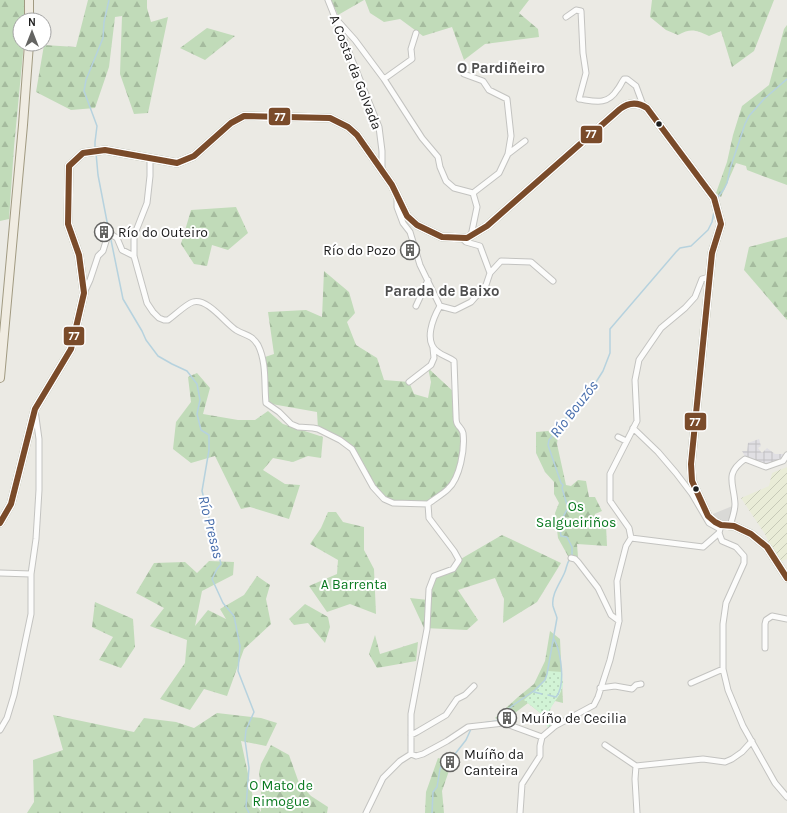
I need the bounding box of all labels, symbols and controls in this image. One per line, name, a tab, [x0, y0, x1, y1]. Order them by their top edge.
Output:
north arrow	[12, 12, 52, 52]
street label: A Costa da Golvada	[326, 12, 385, 132]
text: N	[28, 16, 36, 29]
district label: O Pardiñeiro	[457, 59, 545, 77]
line badge: 77	[268, 107, 291, 126]
text: 77	[275, 111, 286, 124]
unlabelled marker	[654, 119, 664, 129]
line badge: 77	[580, 125, 603, 144]
text: 77	[586, 128, 597, 141]
building icon: Río do Outeiro	[93, 221, 115, 243]
place label: Río do Outeiro	[118, 224, 208, 241]
building icon: Río do Pozo	[399, 239, 421, 261]
place label: Río do Pozo	[323, 242, 396, 259]
district label: Parada de Baixo	[384, 282, 500, 300]
line badge: 77	[63, 326, 85, 346]
text: 77	[69, 330, 80, 343]
water label: Río Bouzós	[546, 377, 602, 441]
line badge: 77	[684, 412, 707, 431]
text: 77	[690, 416, 701, 429]
unlabelled marker	[691, 484, 701, 494]
water label: Río Presas	[194, 494, 228, 560]
park label: Os Salgueiriños	[536, 498, 616, 531]
park label: A Barrenta	[321, 576, 387, 593]
building icon: Muíño de Cecilia	[496, 707, 518, 729]
place label: Muíño de Cecilia	[521, 710, 627, 727]
place label: Muíño da Canteira	[464, 746, 524, 779]
building icon: Muíño da Canteira	[439, 751, 461, 773]
park label: O Mato de Rimogue	[249, 777, 313, 810]

